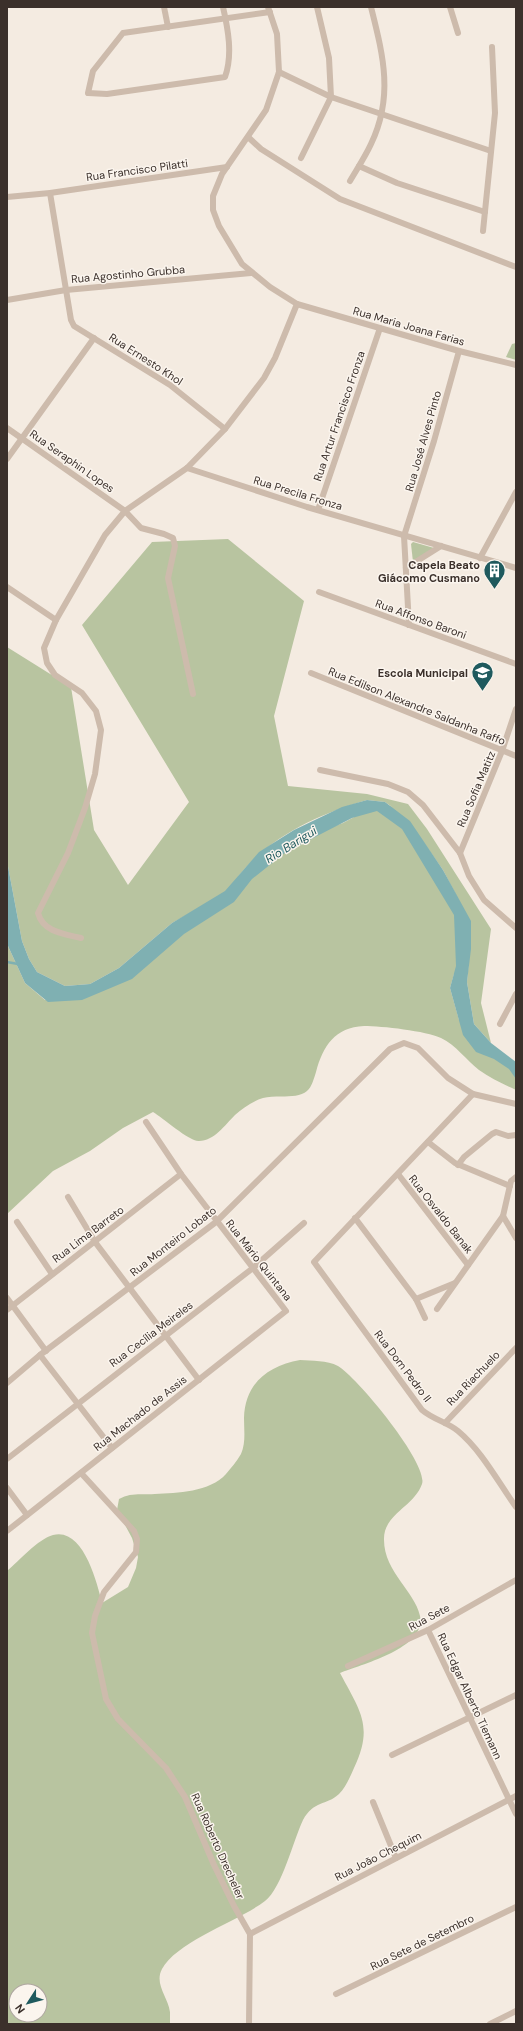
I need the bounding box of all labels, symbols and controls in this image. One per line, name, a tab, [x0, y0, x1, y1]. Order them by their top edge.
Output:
street label: Rua Francisco Pilatti	[85, 156, 189, 184]
street label: Rua Agostinho Grubba	[70, 262, 186, 286]
street label: Rua Maria Joana Farias	[352, 303, 466, 349]
street label: Rua Ernesto Khol	[106, 330, 186, 388]
street label: Rua Artur Francisco Fronza	[310, 349, 368, 483]
street label: Rua José Alves Pinto	[402, 389, 444, 493]
street label: Rua Seraphin Lopes	[27, 427, 117, 495]
street label: Rua Precila Fronza	[252, 473, 344, 513]
place label: Capela Beato Giácomo Cusmano	[378, 558, 480, 585]
building icon: Capela Beato Giácomo Cusmano	[482, 558, 508, 591]
street label: Rua Affonso Baroni	[374, 596, 468, 642]
school or university icon: Escola Municipal	[470, 660, 496, 693]
street label: Rua Edilson Alexandre Saldanha Raffo	[326, 664, 508, 748]
place label: Escola Municipal	[378, 666, 468, 680]
street label: Rua Sofia Matitz	[454, 749, 498, 829]
water label: Rio Barigui	[262, 822, 321, 867]
street label: Rua Osvaldo Banak	[406, 1172, 476, 1257]
street label: Rua Lima Barreto	[49, 1202, 127, 1266]
street label: Rua Monteiro Lobato	[127, 1203, 219, 1279]
street label: Rua Mário Quintana	[223, 1216, 295, 1304]
street label: Rua Cecília Meireles	[106, 1298, 196, 1370]
street label: Rua Dom Pedro II	[371, 1327, 435, 1405]
street label: Rua Riachuelo	[443, 1348, 503, 1408]
street label: Rua Machado de Assis	[91, 1372, 189, 1454]
street label: Rua Sete	[406, 1600, 452, 1634]
street label: Rua Edgar Alberto Tiemann	[434, 1630, 506, 1762]
street label: Rua Roberto Drecheler	[188, 1791, 248, 1901]
street label: Rua João Chequim	[332, 1828, 424, 1884]
street label: Rua Sete de Setembro	[368, 1911, 476, 1973]
north arrow	[8, 1983, 48, 2023]
text: N	[12, 2002, 28, 2016]

